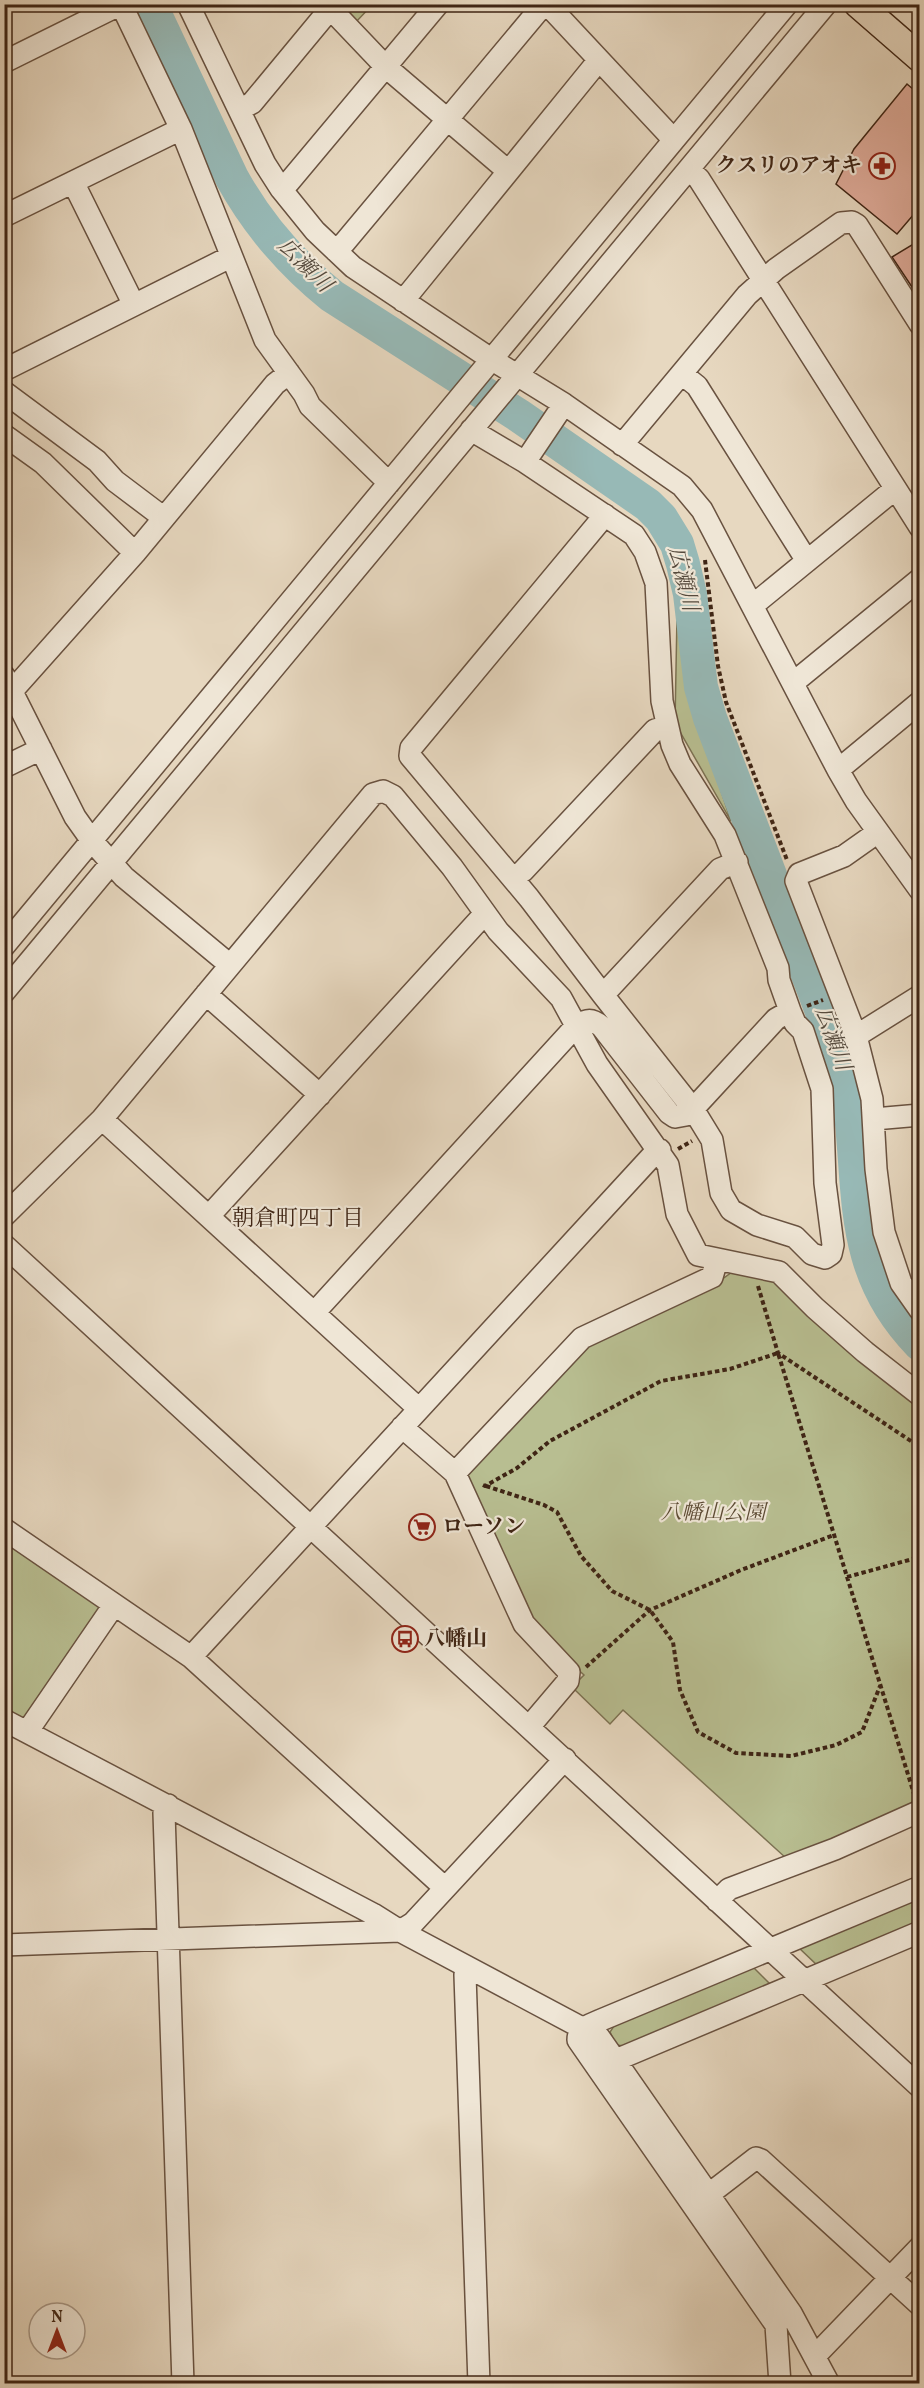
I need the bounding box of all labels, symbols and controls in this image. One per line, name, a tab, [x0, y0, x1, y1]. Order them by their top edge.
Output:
pharmacy icon: クスリのアオキ	[867, 151, 897, 181]
place label: クスリのアオキ	[715, 152, 862, 181]
water label: 広瀬川	[270, 232, 340, 302]
water label: 広瀬川	[659, 543, 706, 617]
water label: 広瀬川	[806, 1003, 859, 1077]
district label: 朝倉町四丁目	[232, 1204, 364, 1235]
park label: 八幡山公園	[661, 1499, 768, 1528]
supermarket icon: ローソン	[407, 1512, 437, 1542]
place label: ローソン	[442, 1513, 525, 1542]
bus stop icon: 八幡山	[390, 1624, 420, 1654]
place label: 八幡山	[424, 1625, 487, 1654]
north arrow	[27, 2301, 87, 2361]
text: N	[51, 2307, 63, 2329]

